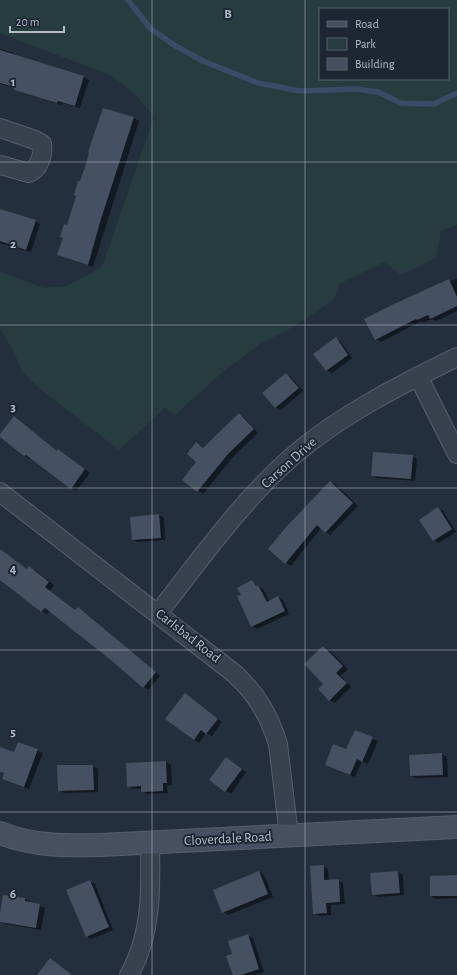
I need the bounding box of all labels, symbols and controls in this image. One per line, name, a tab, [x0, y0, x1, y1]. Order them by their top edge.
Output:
scale bar	[10, 8, 64, 34]
text: B	[224, 8, 232, 21]
legend	[319, 8, 449, 80]
text: 20 m	[16, 16, 39, 28]
text: Road	[355, 18, 379, 30]
text: Park	[355, 38, 376, 50]
text: Building	[355, 58, 395, 70]
text: 1	[11, 76, 15, 89]
text: 2	[10, 238, 16, 251]
text: 3	[10, 401, 16, 414]
street label: Carson Drive	[259, 435, 319, 491]
text: 4	[10, 563, 17, 576]
street label: Carlsbad Road	[153, 607, 223, 665]
text: 5	[10, 726, 16, 739]
street label: Cloverdale Road	[184, 830, 272, 848]
text: 6	[10, 888, 16, 901]

